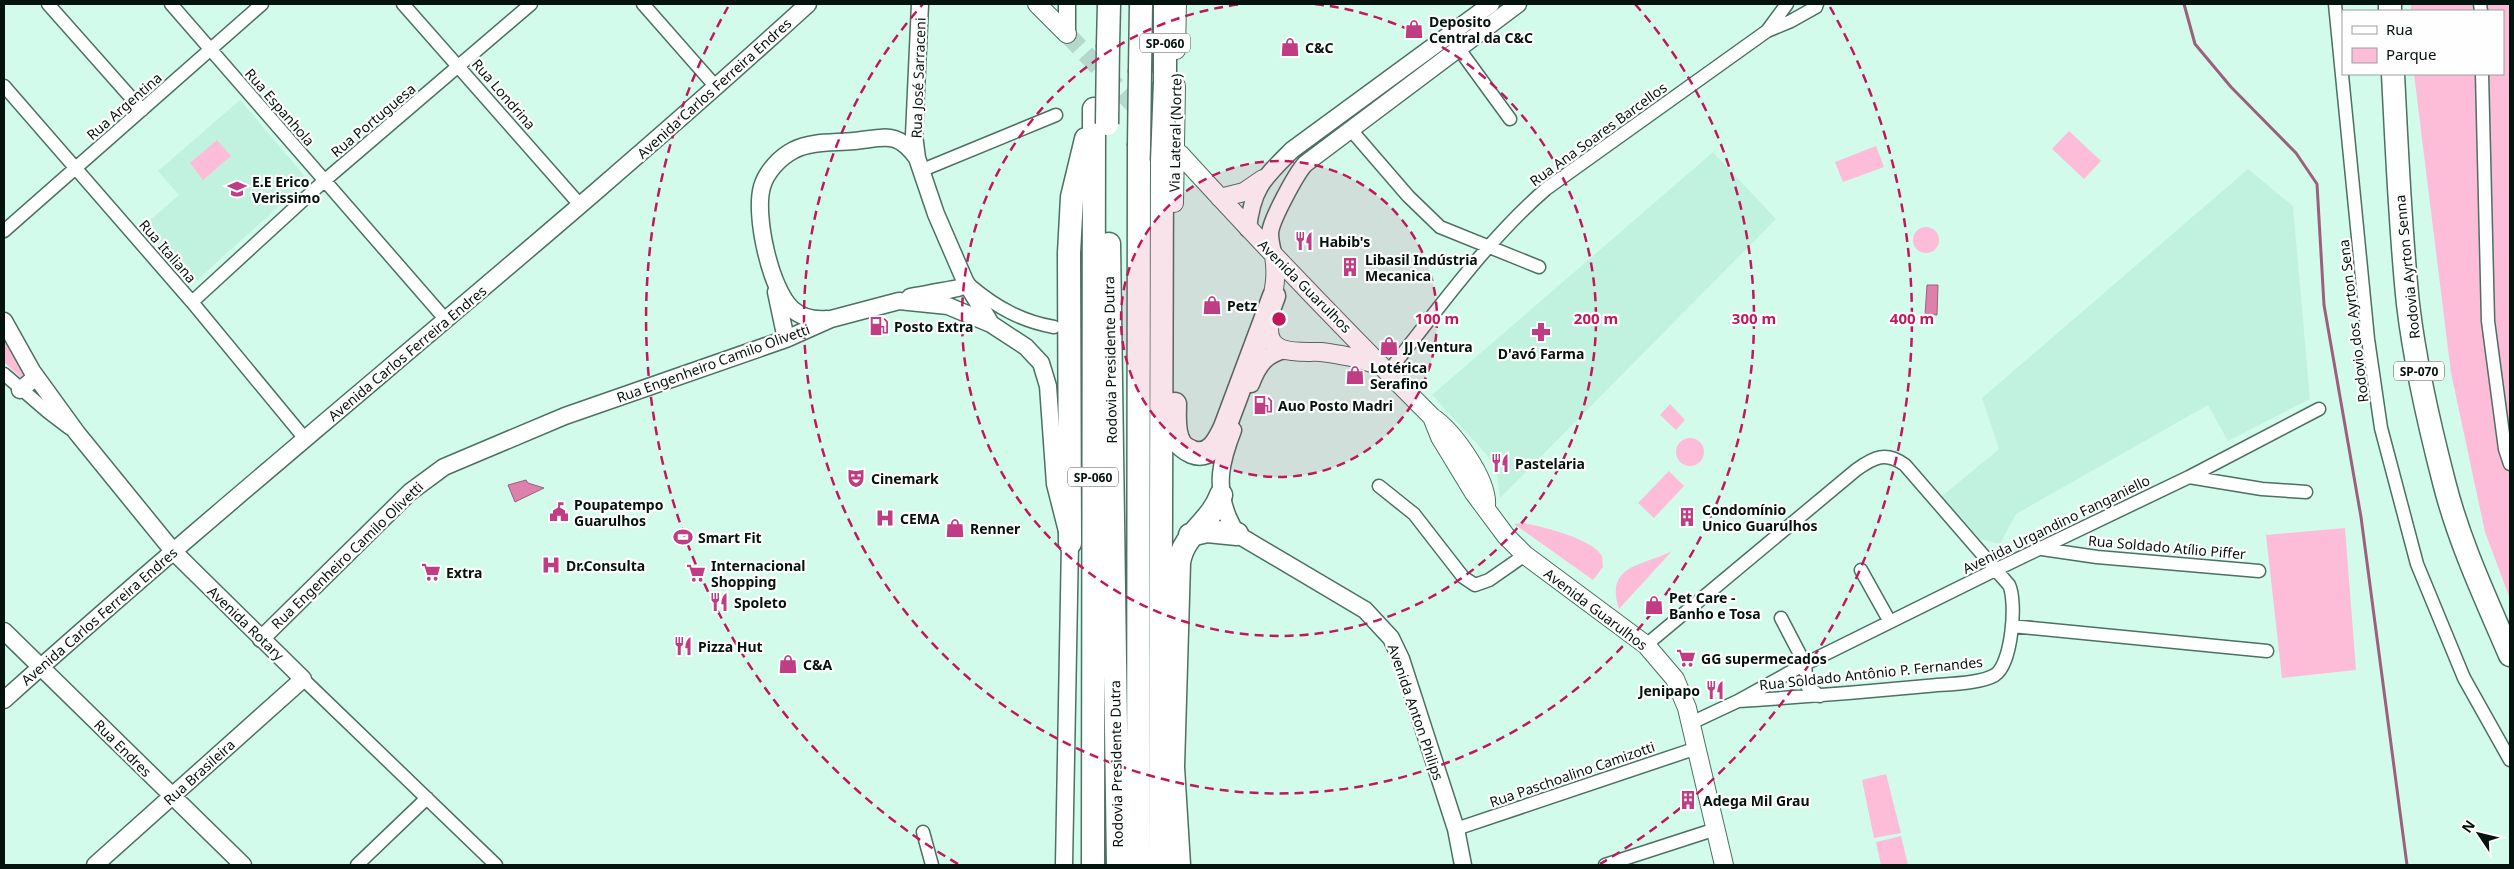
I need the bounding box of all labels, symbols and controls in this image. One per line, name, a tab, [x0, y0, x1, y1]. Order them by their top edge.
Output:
legend	[2342, 10, 2504, 75]
place label: Deposito Central da C&C	[1429, 12, 1533, 47]
street label: Avenida Carlos Ferreira Endres	[633, 13, 795, 162]
street label: Rua José Sarraceni	[906, 17, 930, 139]
shop icon: Deposito Central da C&C	[1403, 18, 1425, 40]
text: Rua	[2386, 19, 2413, 39]
road number: SP-060	[1140, 34, 1190, 52]
shop icon: C&C	[1279, 36, 1301, 58]
place label: C&C	[1305, 38, 1333, 57]
text: Parque	[2386, 44, 2436, 64]
street label: Rua Londrina	[468, 55, 540, 133]
street label: Rua Espanhola	[241, 64, 319, 150]
street label: Rua Argentina	[82, 68, 166, 144]
street label: Via Lateral (Norte)	[1164, 74, 1186, 192]
street label: Rua Ana Soares Barcellos	[1526, 78, 1671, 190]
street label: Rua Portuguesa	[327, 79, 419, 161]
place label: E.E Erico Verissimo	[252, 172, 321, 207]
school or university icon: E.E Erico Verissimo	[226, 178, 248, 200]
street label: Rodovia Ayrton Senna	[2390, 194, 2424, 340]
street label: Rua Italiana	[135, 215, 201, 287]
restaurant icon: Habib's	[1293, 230, 1315, 252]
place label: Habib's	[1319, 232, 1370, 251]
street label: Avenida Guarulhos	[1254, 235, 1356, 337]
street label: Rodovio dos Ayrton Sena	[2334, 238, 2372, 404]
place label: Libasil Indústria Mecanica	[1365, 250, 1478, 285]
building icon: Libasil Indústria Mecanica	[1339, 256, 1361, 278]
street label: Rodovia Presidente Dutra	[1099, 276, 1121, 444]
street label: Avenida Carlos Ferreira Endres	[324, 281, 490, 425]
shop icon: Petz	[1201, 294, 1223, 316]
place label: Petz	[1227, 296, 1257, 315]
text: 100 m	[1415, 308, 1459, 328]
text: 200 m	[1574, 308, 1618, 328]
text: 300 m	[1732, 308, 1776, 328]
text: 400 m	[1890, 308, 1934, 328]
centre of rings	[1270, 310, 1288, 328]
fuel station icon: Posto Extra	[868, 315, 890, 337]
place label: Posto Extra	[894, 317, 973, 336]
street label: Rua Engenheiro Camilo Olivetti	[614, 319, 812, 407]
pharmacy icon: D'avó Farma	[1530, 321, 1552, 343]
shop icon: JJ Ventura	[1378, 335, 1400, 357]
place label: JJ Ventura	[1402, 337, 1473, 356]
place label: D'avó Farma	[1498, 344, 1584, 363]
place label: Lotérica Serafino	[1370, 358, 1428, 393]
road number: SP-070	[2394, 362, 2444, 381]
shop icon: Lotérica Serafino	[1344, 364, 1366, 386]
fuel station icon: Auo Posto Madri	[1252, 394, 1274, 416]
place label: Auo Posto Madri	[1278, 396, 1393, 415]
restaurant icon: Pastelaria	[1489, 452, 1511, 474]
place label: Pastelaria	[1515, 454, 1585, 473]
theatre icon: Cinemark	[845, 467, 867, 489]
road number: SP-060	[1068, 468, 1118, 487]
place label: Cinemark	[871, 469, 939, 488]
street label: Avenida Urgandino Fanganiello	[1959, 470, 2153, 578]
street label: Rua Engenheiro Camilo Olivetti	[267, 477, 427, 633]
place label: Poupatempo Guarulhos	[574, 495, 664, 530]
place label: Condomínio Unico Guarulhos	[1702, 500, 1818, 535]
public building icon: Poupatempo Guarulhos	[548, 501, 570, 523]
building icon: Condomínio Unico Guarulhos	[1676, 506, 1698, 528]
hospital icon: CEMA	[874, 507, 896, 529]
place label: CEMA	[900, 509, 940, 528]
shop icon: Renner	[944, 517, 966, 539]
place label: Renner	[970, 519, 1021, 538]
sports icon: Smart Fit	[672, 526, 694, 548]
place label: Smart Fit	[698, 528, 762, 547]
street label: Rua Soldado Atílio Piffer	[2087, 531, 2247, 563]
street label: Avenida Carlos Ferreira Endres	[17, 543, 181, 689]
hospital icon: Dr.Consulta	[540, 554, 562, 576]
place label: Dr.Consulta	[566, 556, 645, 575]
place label: Internacional Shopping	[711, 556, 806, 591]
supermarket icon: Extra	[420, 561, 442, 583]
supermarket icon: Internacional Shopping	[685, 562, 707, 584]
place label: Extra	[446, 563, 482, 582]
street label: Avenida Guarulhos	[1540, 564, 1652, 654]
street label: Avenida Rotary	[204, 582, 289, 665]
place label: Pet Care - Banho e Tosa	[1669, 588, 1761, 623]
restaurant icon: Spoleto	[708, 591, 730, 613]
place label: Spoleto	[734, 593, 787, 612]
shop icon: Pet Care - Banho e Tosa	[1643, 594, 1665, 616]
restaurant icon: Pizza Hut	[672, 635, 694, 657]
place label: Pizza Hut	[698, 637, 763, 656]
street label: Avenida Anton Philips	[1384, 641, 1448, 783]
supermarket icon: GG supermecados	[1675, 647, 1697, 669]
place label: GG supermecados	[1701, 649, 1827, 668]
street label: Rua Soldado Antônio P. Fernandes	[1758, 652, 1984, 694]
shop icon: C&A	[777, 653, 799, 675]
place label: C&A	[803, 655, 832, 674]
restaurant icon: Jenipapo	[1704, 679, 1726, 701]
street label: Rodovia Presidente Dutra	[1105, 680, 1127, 848]
place label: Jenipapo	[1637, 681, 1700, 700]
street label: Rua Endres	[90, 715, 156, 781]
street label: Rua Brasileira	[159, 735, 239, 809]
street label: Rua Paschoalino Camizotti	[1487, 737, 1657, 811]
building icon: Adega Mil Grau	[1677, 789, 1699, 811]
place label: Adega Mil Grau	[1703, 791, 1810, 810]
north arrow	[2454, 809, 2504, 859]
text: N	[2457, 816, 2479, 836]

